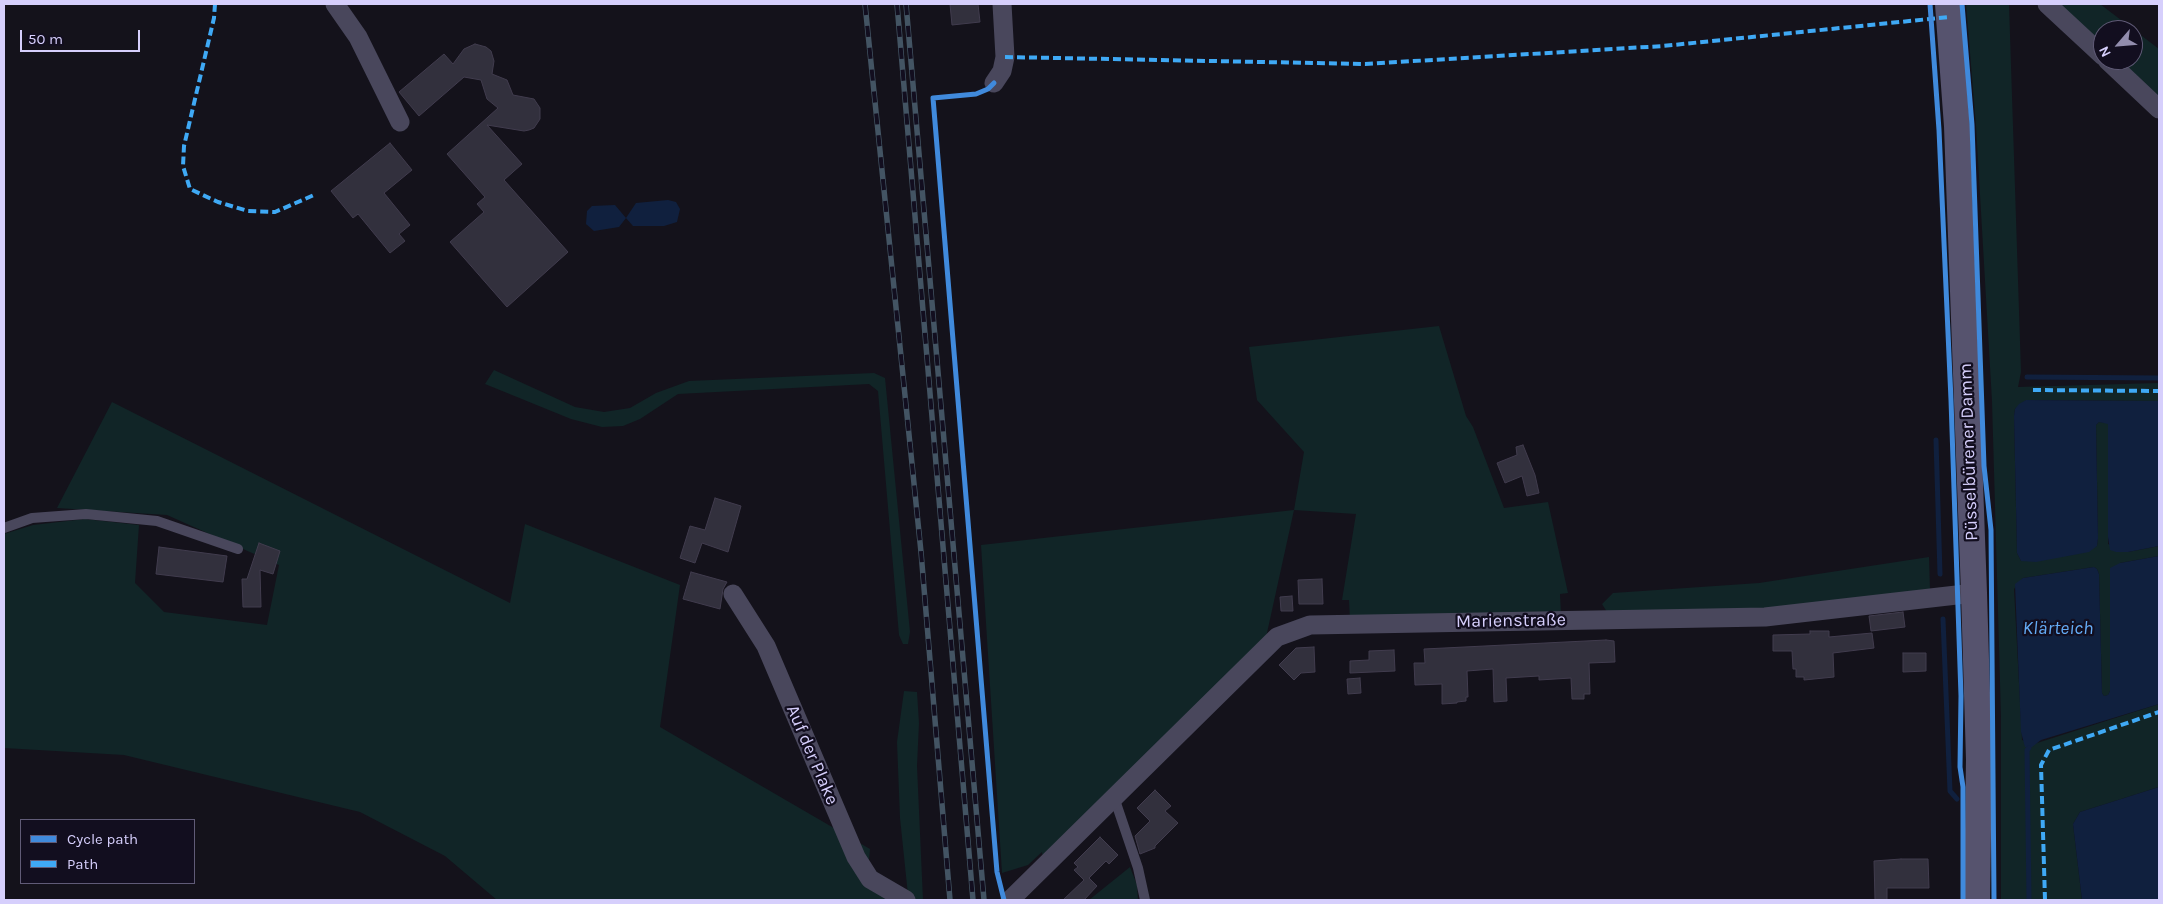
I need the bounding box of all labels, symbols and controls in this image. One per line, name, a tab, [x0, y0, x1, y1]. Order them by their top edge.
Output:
scale bar	[22, 20, 142, 52]
north arrow	[2093, 20, 2143, 70]
text: 50 m	[28, 30, 63, 48]
text: N	[2095, 43, 2115, 60]
street label: Püsselbürener Damm	[1955, 363, 1983, 541]
street label: Marienstraße	[1456, 609, 1566, 633]
water label: Klärteich	[2023, 618, 2093, 640]
street label: Auf der Plake	[781, 702, 843, 808]
legend	[20, 819, 195, 884]
text: Cycle path	[67, 830, 138, 848]
text: Path	[67, 855, 98, 873]

